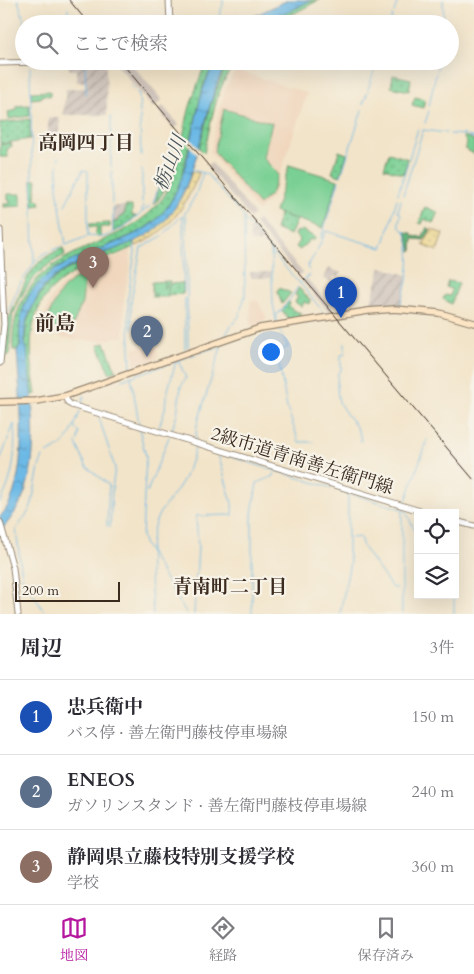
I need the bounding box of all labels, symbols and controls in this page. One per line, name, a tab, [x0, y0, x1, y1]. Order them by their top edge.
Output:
search box	[15, 15, 459, 70]
icon: search	[33, 29, 61, 57]
text: ここで検索	[73, 31, 168, 57]
district label: 高岡四丁目	[38, 130, 134, 156]
water label: 栃山川	[148, 130, 193, 194]
pin: 3	[77, 247, 109, 288]
pin: 1	[325, 277, 357, 318]
district label: 前島	[35, 310, 75, 337]
pin: 2	[131, 316, 163, 357]
your location	[258, 339, 284, 365]
street label: 2級市道青南善左衛門線	[208, 421, 396, 501]
map controls	[414, 509, 459, 599]
button: locate	[414, 509, 459, 554]
button: layers	[414, 554, 459, 599]
district label: 青南町二丁目	[173, 574, 287, 600]
scale bar	[15, 579, 120, 602]
text: 200 m	[22, 581, 59, 600]
text: 周辺	[20, 634, 62, 663]
text: 3件	[430, 637, 454, 659]
text: 忠兵衛中	[67, 694, 143, 720]
text: 1	[32, 706, 40, 728]
text: 150 m	[412, 706, 454, 728]
text: バス停 · 善左衛門藤枝停車場線	[67, 722, 288, 744]
text: ENEOS	[67, 767, 135, 793]
text: 2	[32, 781, 40, 803]
text: 240 m	[412, 781, 454, 803]
text: ガソリンスタンド · 善左衛門藤枝停車場線	[67, 795, 367, 817]
text: 静岡県立藤枝特別支援学校	[67, 844, 295, 870]
text: 3	[32, 856, 40, 878]
text: 360 m	[412, 856, 454, 878]
text: 学校	[67, 872, 99, 894]
tab: 地図	[60, 914, 88, 965]
tab: 経路	[209, 914, 237, 965]
tab: 保存済み	[358, 914, 414, 965]

